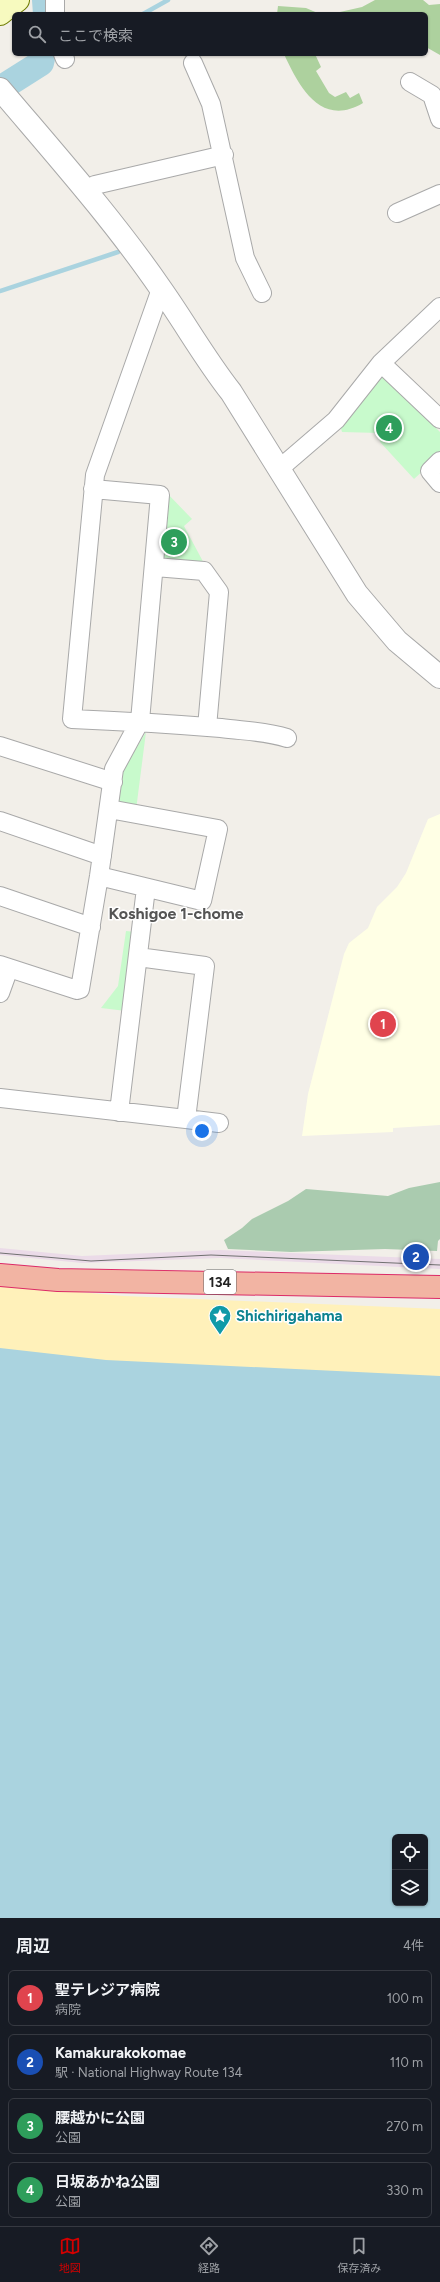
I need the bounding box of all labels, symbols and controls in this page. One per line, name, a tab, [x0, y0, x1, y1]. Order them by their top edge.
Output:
search box	[12, 12, 428, 56]
icon: search	[26, 23, 48, 45]
text: ここで検索	[58, 27, 133, 45]
pin: 4	[376, 413, 402, 443]
pin: 3	[161, 527, 187, 557]
district label: Koshigoe 1-chome	[108, 904, 244, 923]
pin: 1	[370, 1009, 396, 1039]
your location	[192, 1121, 212, 1141]
pin: 2	[403, 1242, 429, 1272]
road number: 134	[204, 1270, 236, 1294]
place icon: Shichirigahama	[207, 1303, 233, 1336]
place label: Shichirigahama	[236, 1307, 343, 1325]
map controls	[392, 1834, 428, 1906]
button: locate	[392, 1834, 428, 1870]
button: layers	[392, 1870, 428, 1906]
text: 周辺	[16, 1936, 50, 1956]
text: 4件	[403, 1938, 424, 1953]
text: 聖テレジア病院	[55, 1981, 160, 1999]
text: 1	[27, 1991, 33, 2006]
text: 100 m	[387, 1991, 423, 2006]
text: 病院	[55, 2002, 81, 2017]
text: Kamakurakokomae	[55, 2044, 186, 2062]
text: 2	[26, 2055, 34, 2070]
text: 110 m	[390, 2055, 423, 2070]
text: 駅 · National Highway Route 134	[55, 2065, 243, 2080]
text: 腰越かに公園	[55, 2109, 145, 2127]
text: 3	[26, 2119, 34, 2134]
text: 270 m	[386, 2119, 423, 2134]
text: 公園	[55, 2130, 81, 2145]
text: 日坂あかね公園	[55, 2173, 160, 2191]
text: 4	[26, 2183, 34, 2198]
text: 330 m	[386, 2183, 423, 2198]
text: 公園	[55, 2194, 81, 2209]
tab: 地図	[59, 2235, 81, 2275]
tab: 経路	[198, 2235, 220, 2275]
tab: 保存済み	[337, 2235, 381, 2275]

